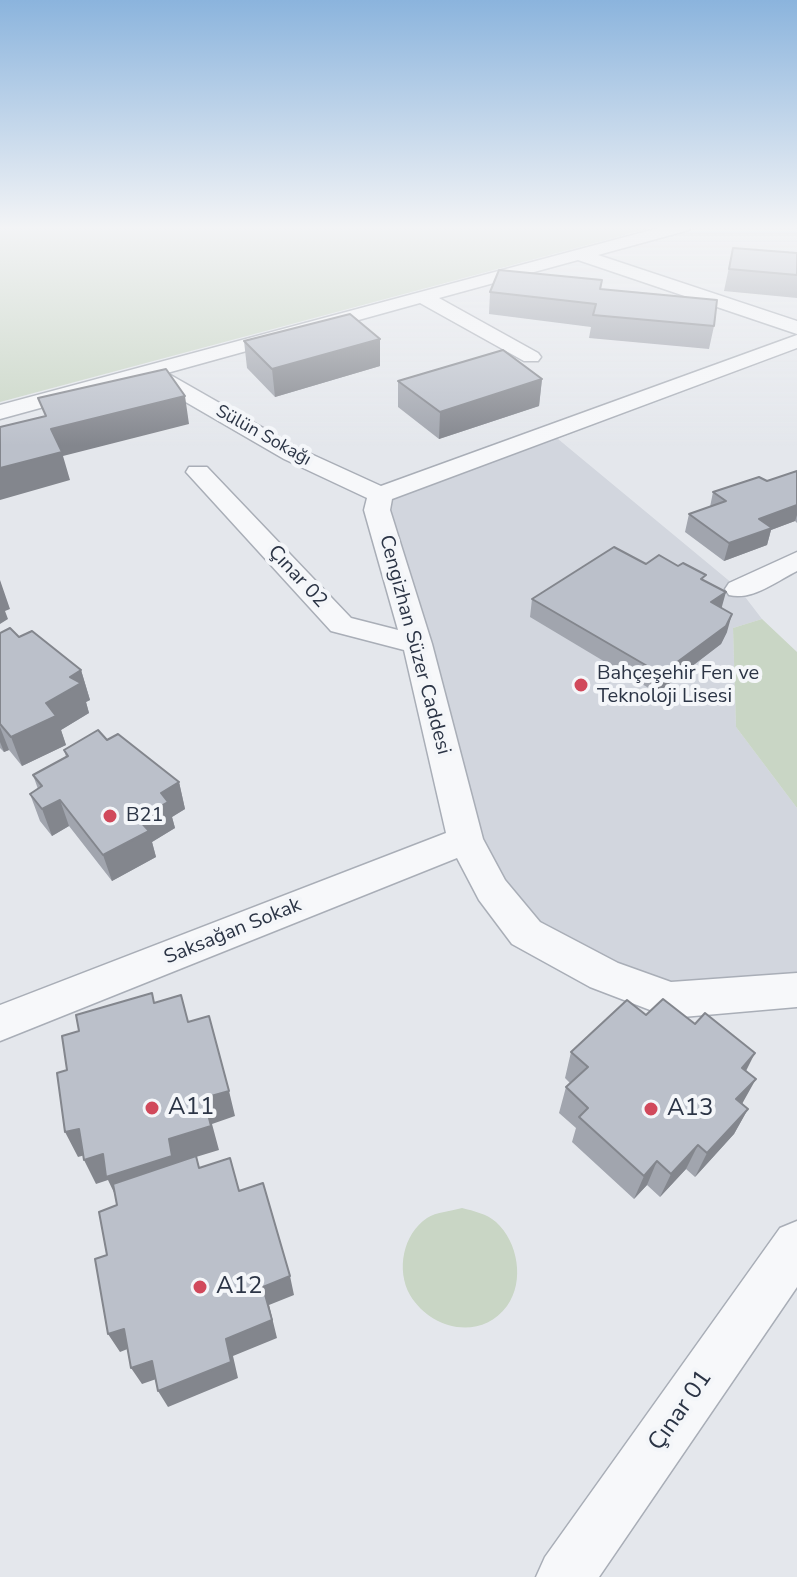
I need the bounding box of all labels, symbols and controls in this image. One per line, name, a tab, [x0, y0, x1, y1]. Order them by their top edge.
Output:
street label: Sülün Sokağı	[212, 401, 314, 471]
street label: Cengizhan Süzer Caddesi	[373, 533, 455, 757]
street label: Çınar 02	[262, 541, 332, 613]
place label: Bahçeşehir Fen ve Teknoloji Lisesi	[597, 662, 759, 709]
marker: Bahçeşehir Fen ve Teknoloji Lisesi	[572, 676, 590, 694]
place label: B21	[126, 804, 164, 828]
marker: B21	[101, 807, 119, 825]
street label: Saksağan Sokak	[161, 894, 305, 970]
place label: A11	[168, 1094, 214, 1122]
place label: A13	[667, 1095, 713, 1123]
marker: A11	[143, 1099, 161, 1117]
marker: A13	[642, 1100, 660, 1118]
place label: A12	[216, 1273, 262, 1301]
marker: A12	[191, 1278, 209, 1296]
street label: Çınar 01	[643, 1365, 719, 1457]

